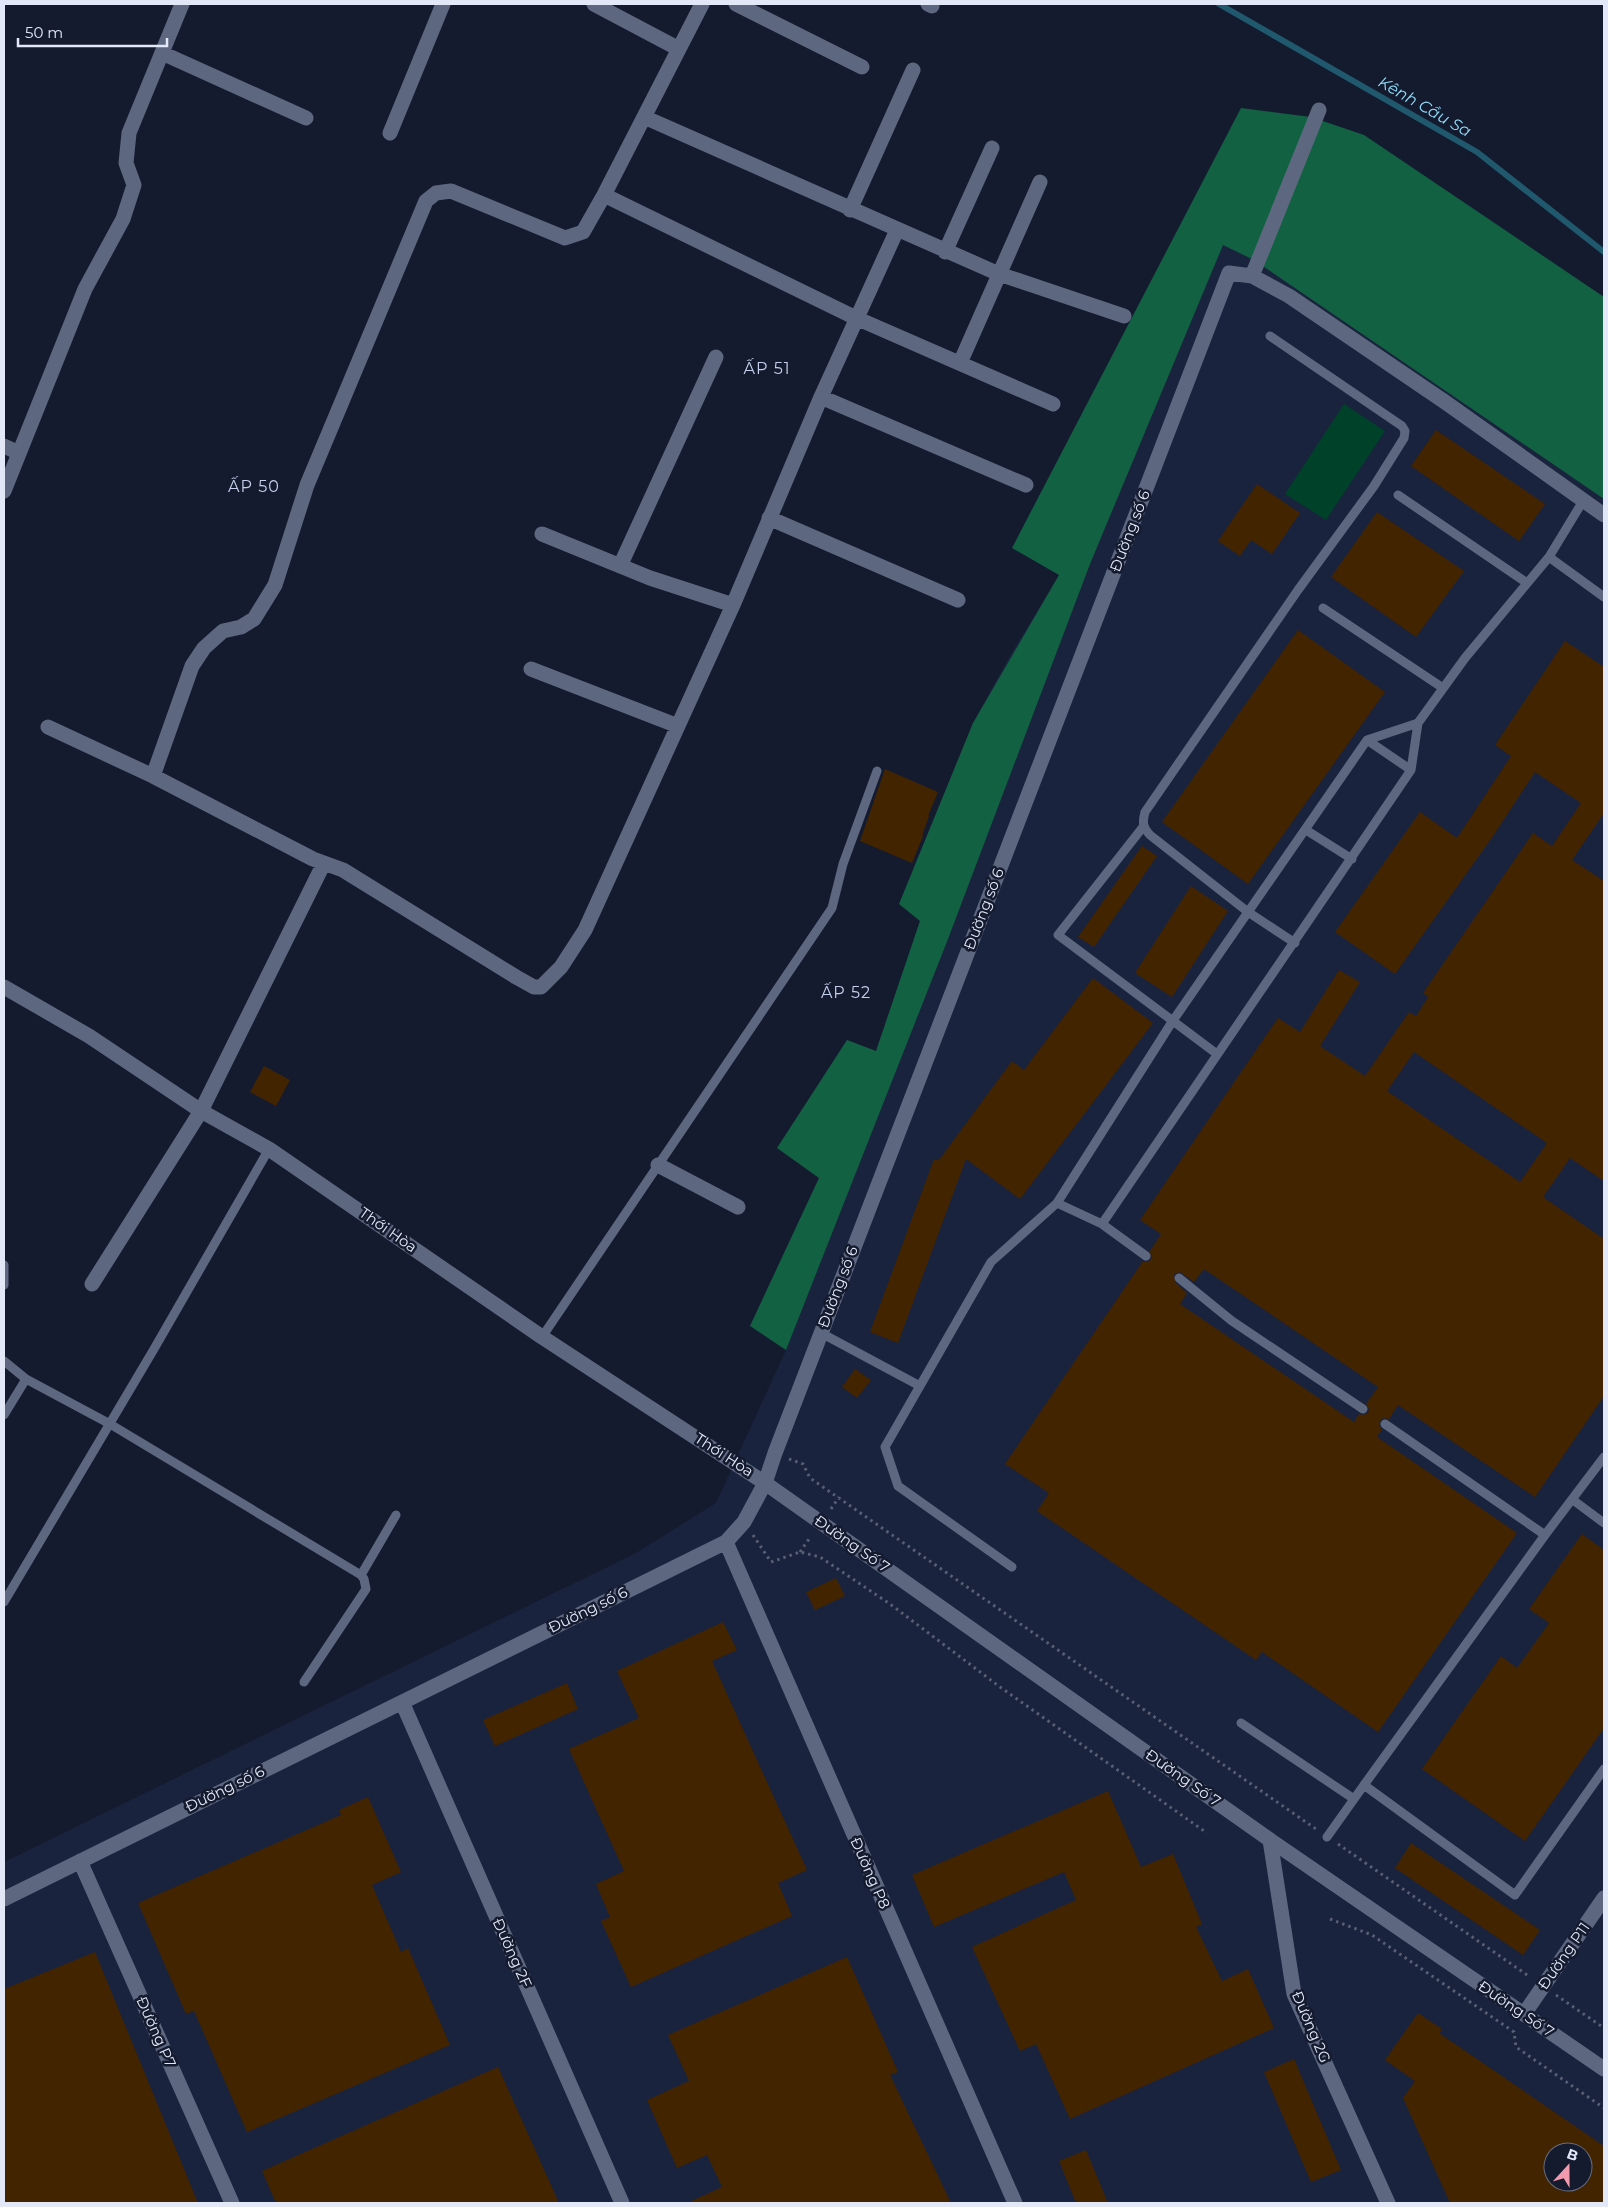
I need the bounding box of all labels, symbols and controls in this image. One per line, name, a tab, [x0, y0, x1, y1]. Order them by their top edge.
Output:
scale bar	[18, 15, 166, 47]
text: 50 m	[25, 23, 63, 42]
water label: Kênh Cầu Sa	[1375, 72, 1475, 141]
district label: ẤP 51	[744, 358, 790, 378]
district label: ẤP 50	[228, 476, 280, 496]
street label: Đường số 6	[1105, 487, 1154, 574]
street label: Đường số 6	[959, 865, 1008, 952]
district label: ẤP 52	[821, 982, 871, 1002]
street label: Thới Hòa	[356, 1203, 421, 1256]
street label: Đường số 6	[813, 1243, 862, 1330]
street label: Thới Hòa	[691, 1428, 757, 1481]
street label: Đường Số 7	[811, 1511, 894, 1577]
street label: Đường số 6	[545, 1582, 631, 1637]
street label: Đường Số 7	[1142, 1745, 1225, 1811]
street label: Đường số 6	[182, 1761, 268, 1816]
street label: Đường P8	[846, 1834, 895, 1912]
street label: Đường 2F	[489, 1915, 536, 1991]
street label: Đường P11	[1534, 1918, 1594, 1993]
street label: Đường Số 7	[1475, 1976, 1558, 2041]
street label: Đường 2G	[1288, 1988, 1335, 2066]
street label: Đường P7	[132, 1993, 181, 2070]
north arrow	[1543, 2142, 1593, 2192]
text: B	[1564, 2145, 1581, 2165]

